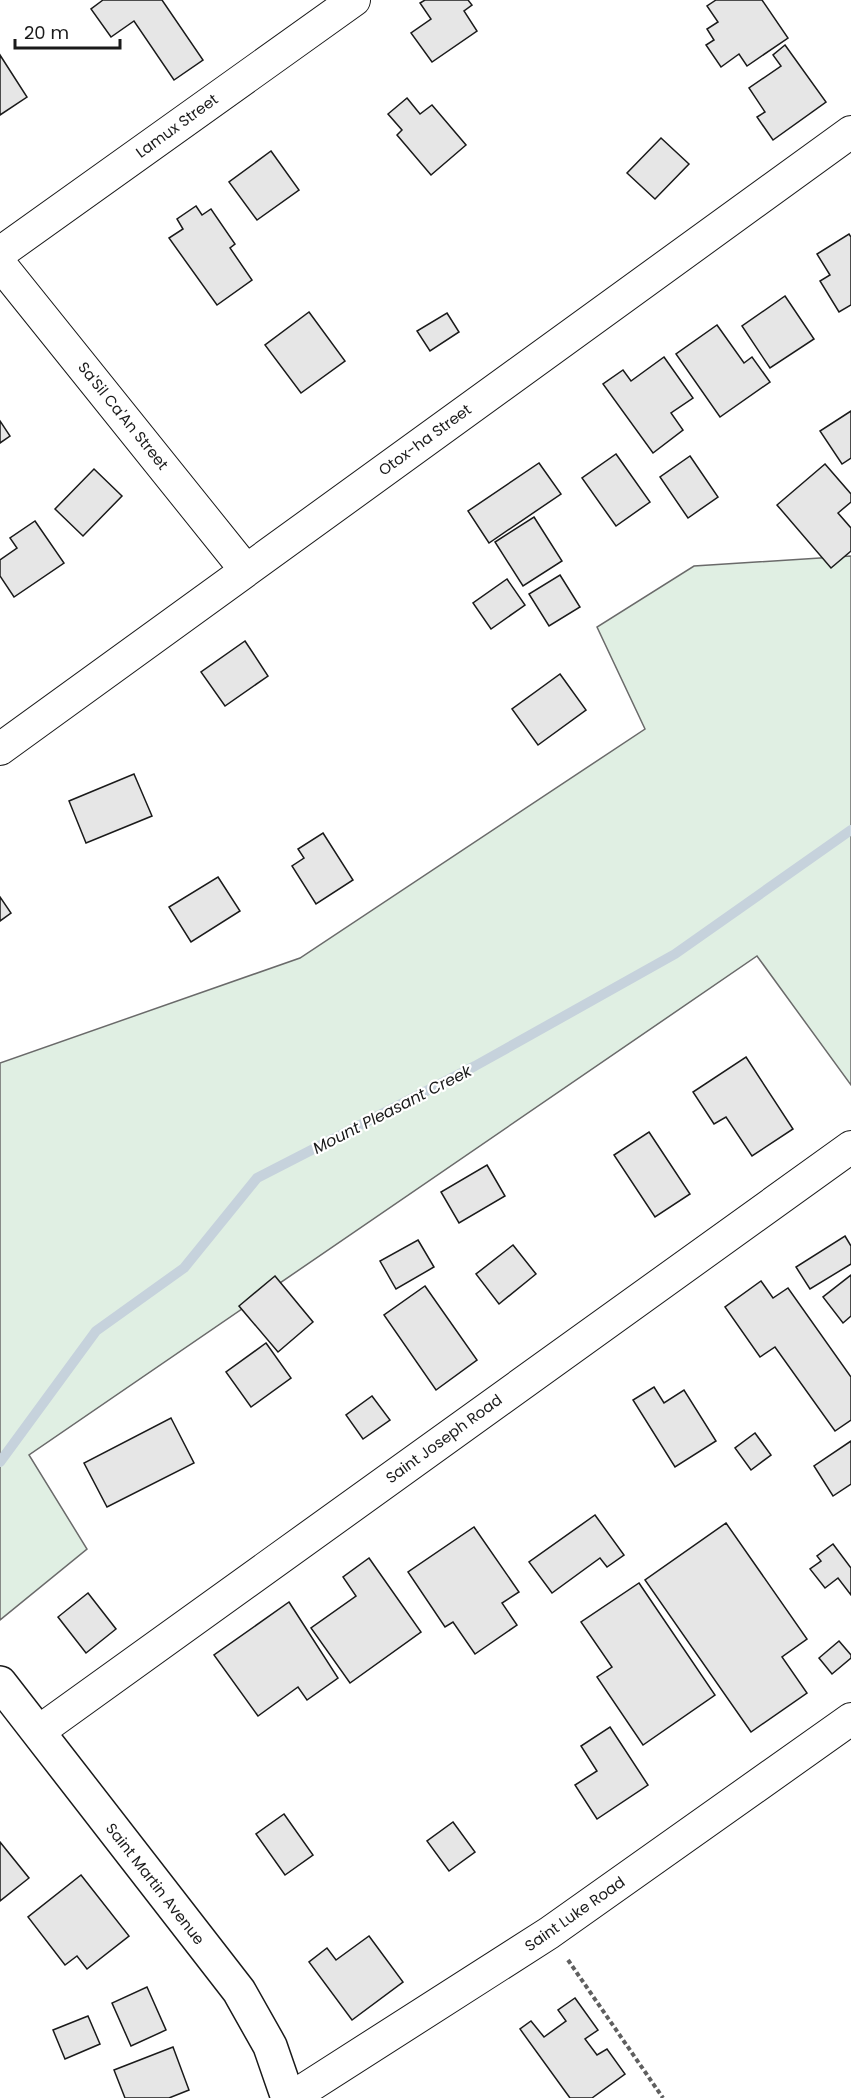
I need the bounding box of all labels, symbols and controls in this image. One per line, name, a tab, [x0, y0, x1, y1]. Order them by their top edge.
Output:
scale bar	[15, 12, 120, 50]
text: 20 m	[24, 20, 69, 45]
street label: Lamux Street	[131, 89, 222, 163]
street label: Sa'Sil Ca'An Street	[73, 357, 173, 474]
street label: Otox-ha Street	[374, 399, 475, 480]
water label: Mount Pleasant Creek	[309, 1059, 476, 1160]
street label: Saint Joseph Road	[381, 1389, 506, 1488]
street label: Saint Martin Avenue	[101, 1818, 210, 1949]
street label: Saint Luke Road	[520, 1871, 629, 1956]

